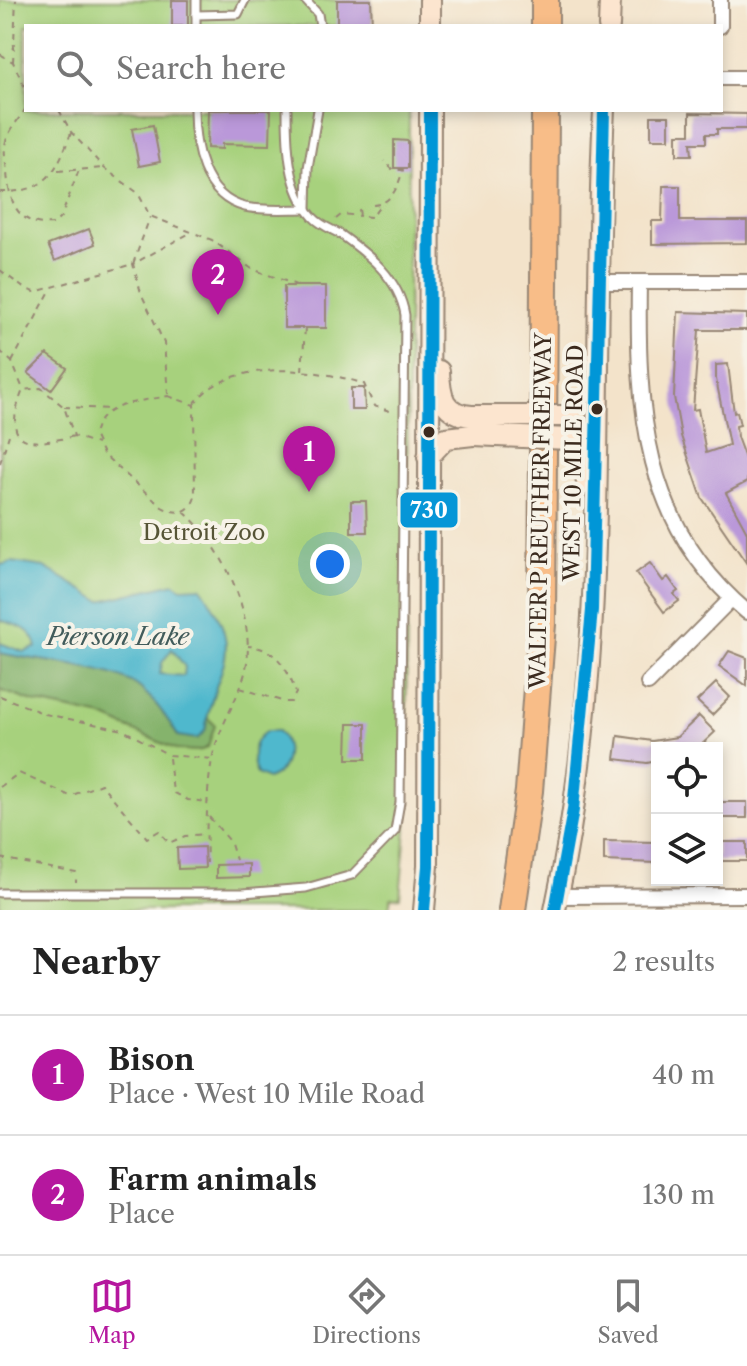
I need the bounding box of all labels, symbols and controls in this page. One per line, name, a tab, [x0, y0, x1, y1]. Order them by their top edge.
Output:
search box	[24, 24, 723, 112]
icon: search	[52, 46, 96, 90]
text: Search here	[116, 50, 286, 87]
pin: 2	[192, 249, 244, 315]
street label: WALTER P REUTHER FREEWAY	[524, 332, 557, 690]
street label: WEST 10 MILE ROAD	[558, 344, 589, 583]
unlabelled marker	[589, 401, 605, 417]
unlabelled marker	[421, 424, 437, 440]
pin: 1	[283, 426, 335, 492]
line badge: 730	[399, 491, 459, 529]
text: 730	[410, 497, 448, 524]
park label: Detroit Zoo	[143, 519, 265, 546]
your location	[310, 544, 350, 584]
water label: Pierson Lake	[45, 622, 191, 651]
map controls	[651, 742, 723, 886]
button: locate	[651, 742, 723, 814]
button: layers	[651, 814, 723, 886]
text: Nearby	[32, 941, 160, 983]
text: 2 results	[612, 946, 715, 978]
text: Bison	[108, 1041, 195, 1078]
text: 1	[52, 1059, 64, 1091]
text: 40 m	[652, 1059, 715, 1091]
text: Place · West 10 Mile Road	[108, 1078, 425, 1110]
text: Farm animals	[108, 1161, 317, 1198]
text: 2	[50, 1179, 66, 1211]
text: 130 m	[642, 1179, 715, 1211]
text: Place	[108, 1198, 175, 1230]
tab: Map	[88, 1274, 136, 1349]
tab: Directions	[312, 1274, 421, 1349]
tab: Saved	[598, 1274, 659, 1349]

